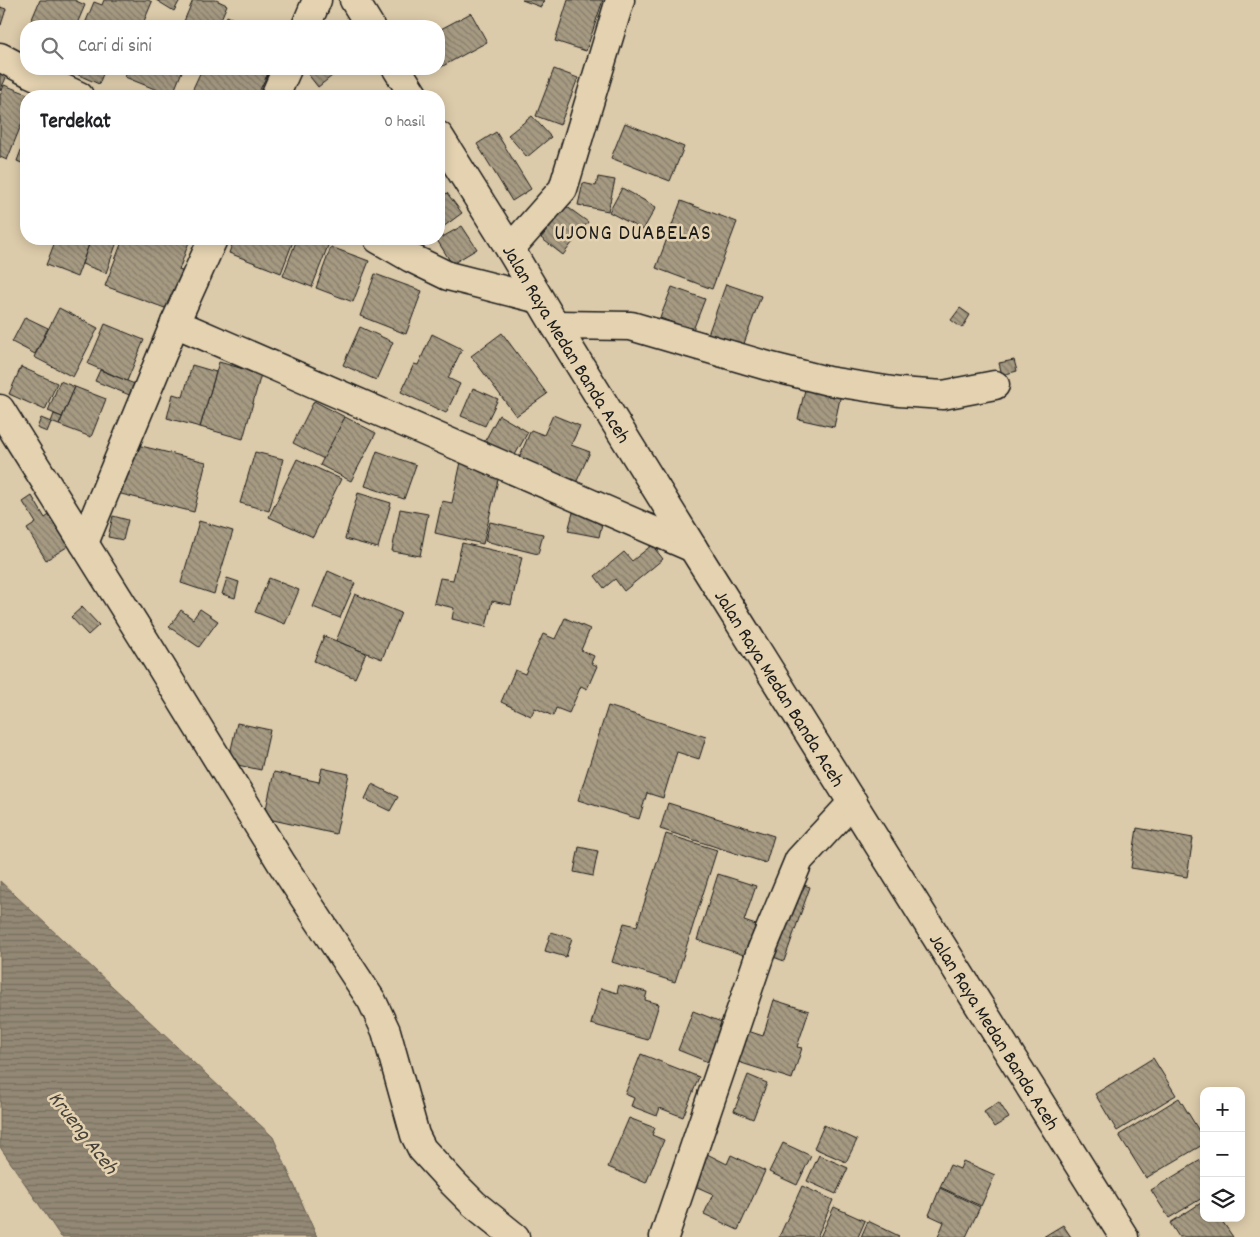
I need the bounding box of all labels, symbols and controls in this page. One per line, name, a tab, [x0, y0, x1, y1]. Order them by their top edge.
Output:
search box	[20, 20, 445, 75]
icon: search	[38, 34, 66, 62]
text: Cari di sini	[78, 34, 152, 61]
text: Terdekat	[40, 108, 111, 138]
text: 0 hasil	[384, 111, 425, 134]
district label: UJONG DUABELAS	[554, 219, 712, 250]
street label: Jalan Raya Medan Banda Aceh	[494, 241, 636, 450]
street label: Jalan Raya Medan Banda Aceh	[706, 586, 850, 793]
street label: Jalan Raya Medan Banda Aceh	[921, 929, 1065, 1137]
water label: Krueng Aceh	[40, 1086, 125, 1183]
map controls	[1200, 1087, 1245, 1222]
button: +	[1200, 1087, 1245, 1132]
button: −	[1200, 1132, 1245, 1177]
button: layers	[1200, 1177, 1245, 1222]

